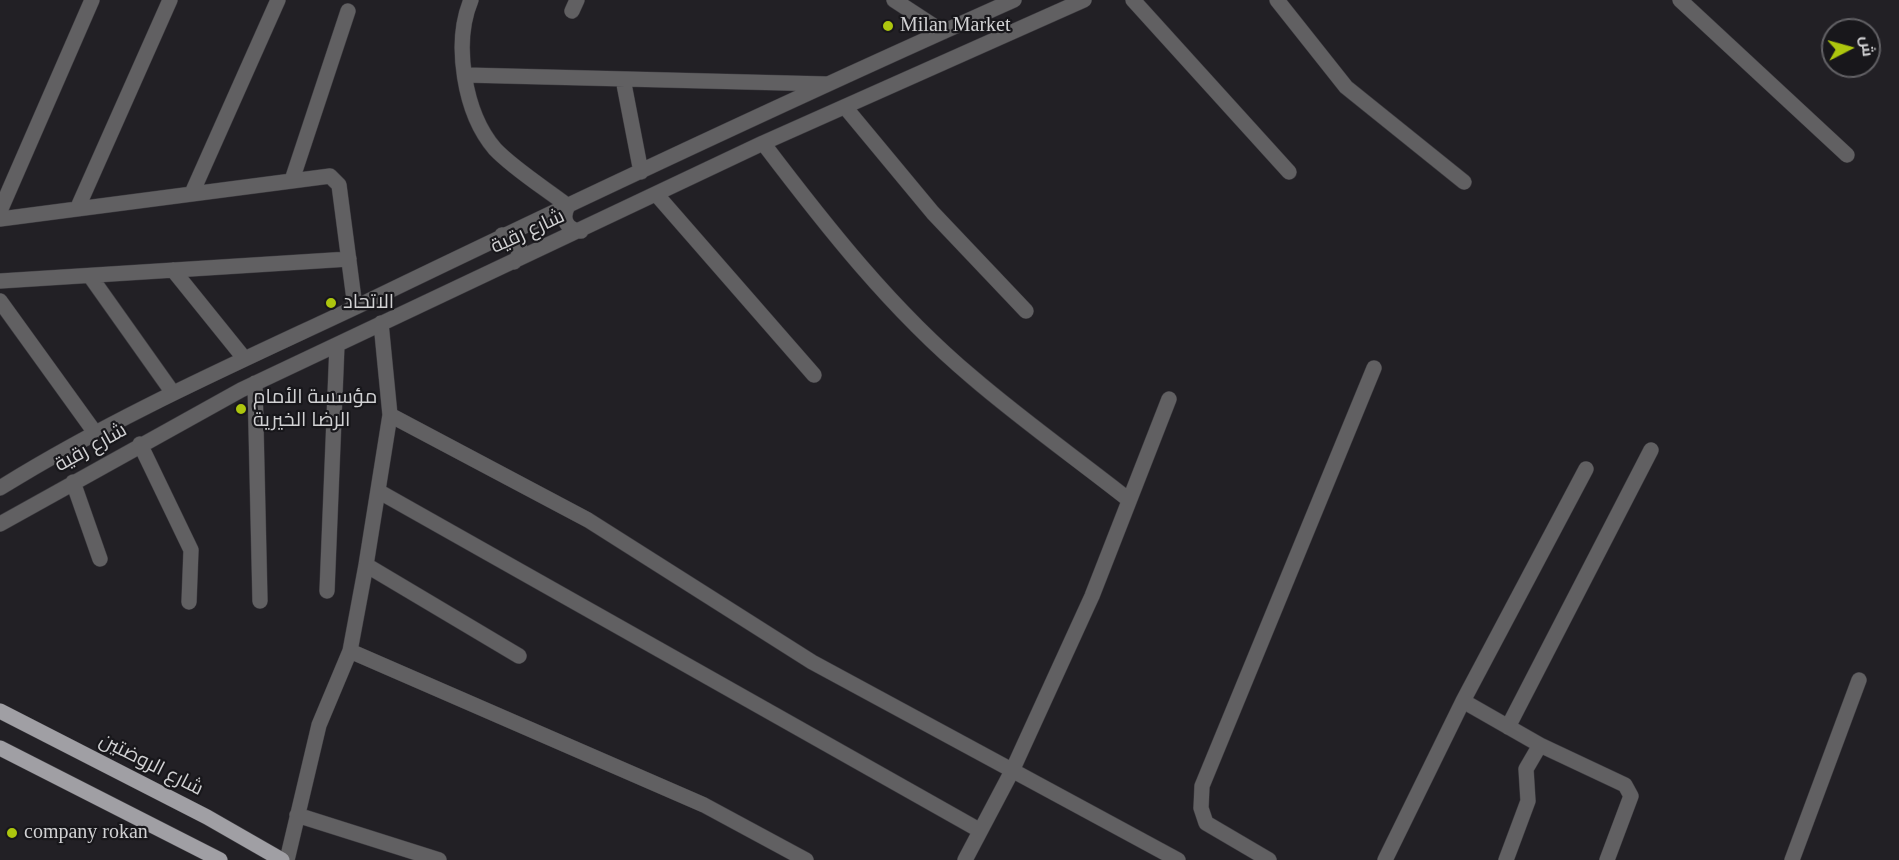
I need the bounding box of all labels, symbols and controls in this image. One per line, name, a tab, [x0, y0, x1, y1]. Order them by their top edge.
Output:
place label: Milan Market	[900, 14, 1011, 38]
north arrow	[1821, 18, 1881, 78]
marker: Milan Market	[881, 19, 895, 33]
text: ش	[1858, 35, 1877, 57]
street label: شارع رقية	[487, 205, 569, 259]
place label: الاتحاد	[343, 291, 394, 315]
marker: الاتحاد	[324, 296, 338, 310]
place label: مؤسسة الأمام الرضا الخيرية	[253, 386, 377, 433]
marker: مؤسسة الأمام الرضا الخيرية	[234, 402, 248, 416]
street label: شارع رقية	[51, 418, 131, 478]
street label: شارع الروضتين	[95, 729, 207, 801]
place label: company rokan	[24, 821, 148, 845]
marker: company rokan	[5, 826, 19, 840]

